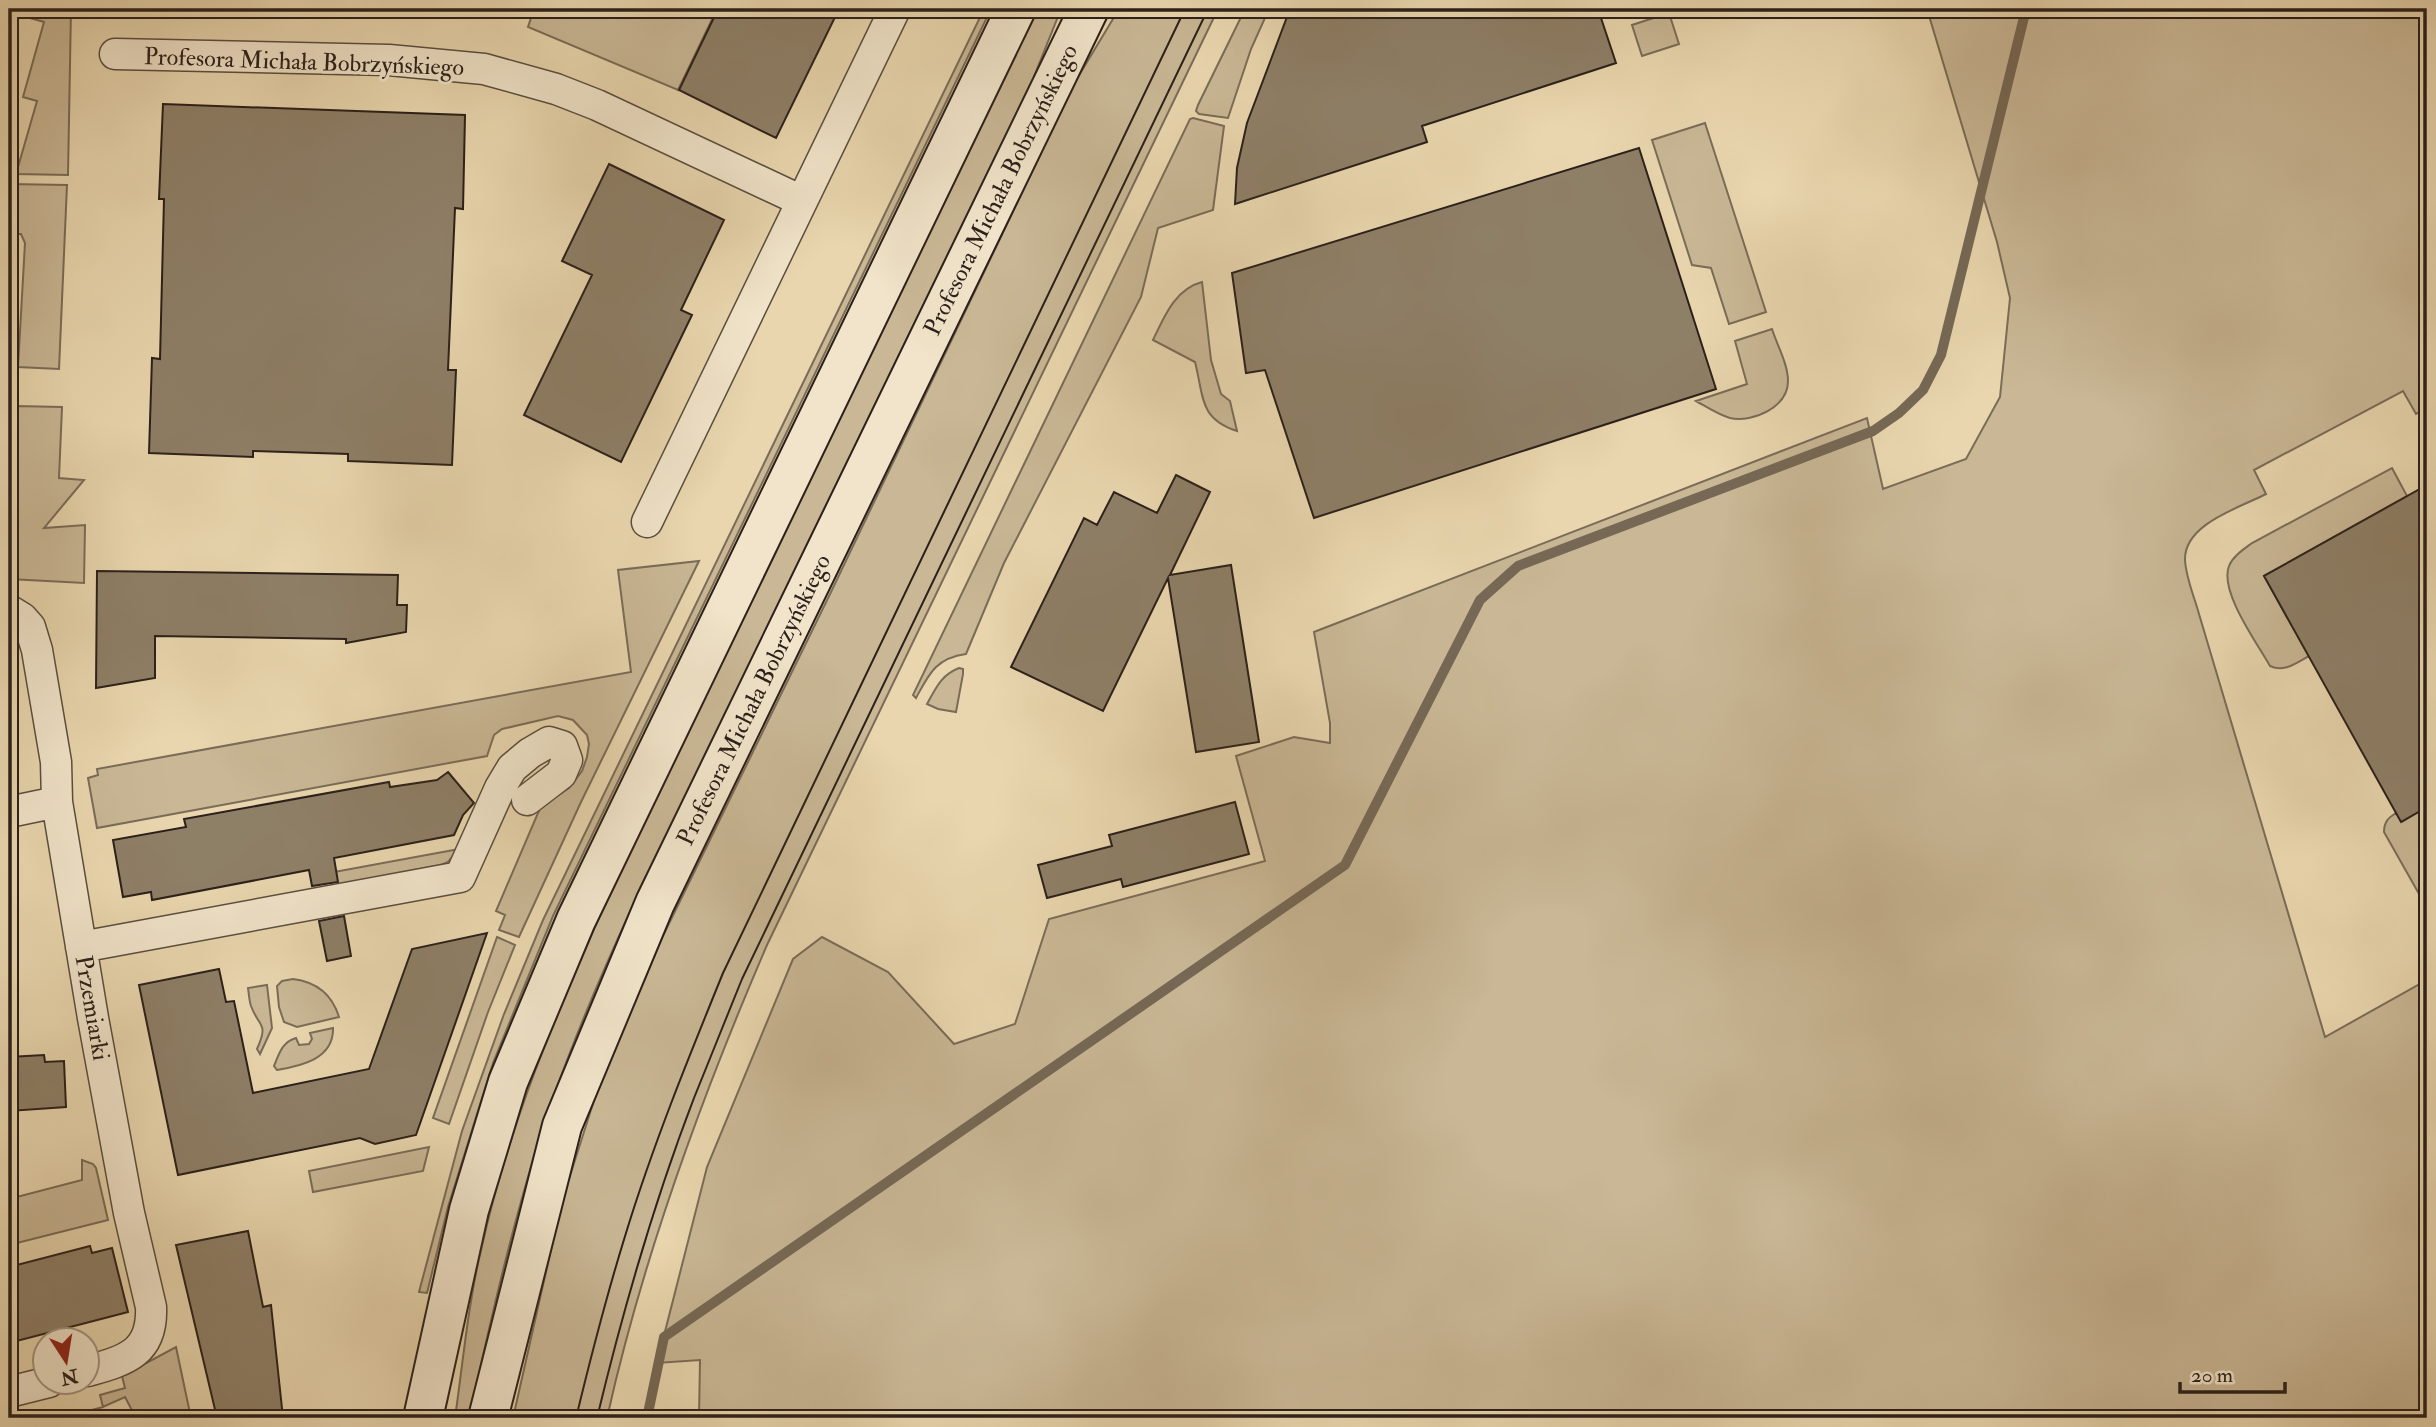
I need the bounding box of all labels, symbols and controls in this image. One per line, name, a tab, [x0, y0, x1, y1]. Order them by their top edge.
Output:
street label: Profesora Michała Bobrzyńskiego	[917, 39, 1085, 341]
street label: Profesora Michała Bobrzyńskiego	[143, 41, 465, 83]
street label: Profesora Michała Bobrzyńskiego	[670, 549, 838, 851]
street label: Przemiarki	[68, 953, 116, 1063]
north arrow	[32, 1326, 102, 1396]
scale bar	[2180, 1350, 2286, 1394]
text: 20 m	[2191, 1362, 2233, 1389]
text: N	[58, 1363, 81, 1390]

